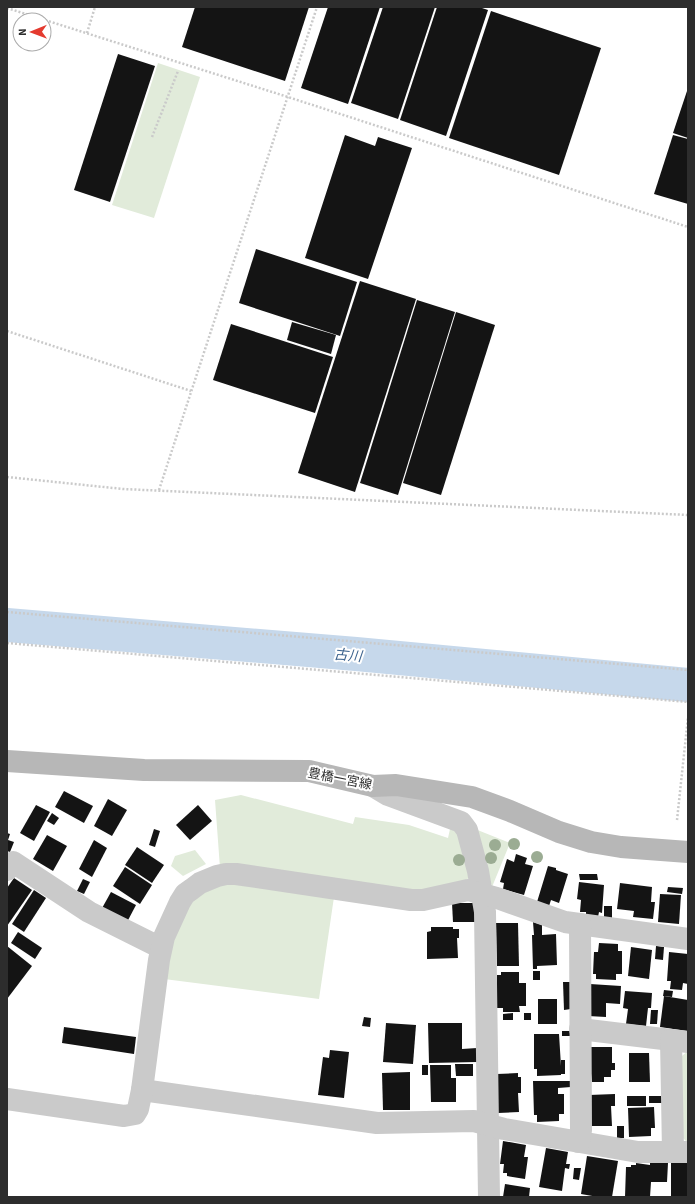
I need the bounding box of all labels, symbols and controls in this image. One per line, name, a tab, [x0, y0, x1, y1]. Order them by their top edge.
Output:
north arrow	[12, 12, 52, 52]
text: N	[15, 28, 30, 36]
water label: 古川	[333, 645, 365, 667]
street label: 豊橋一宮線	[306, 764, 373, 794]

